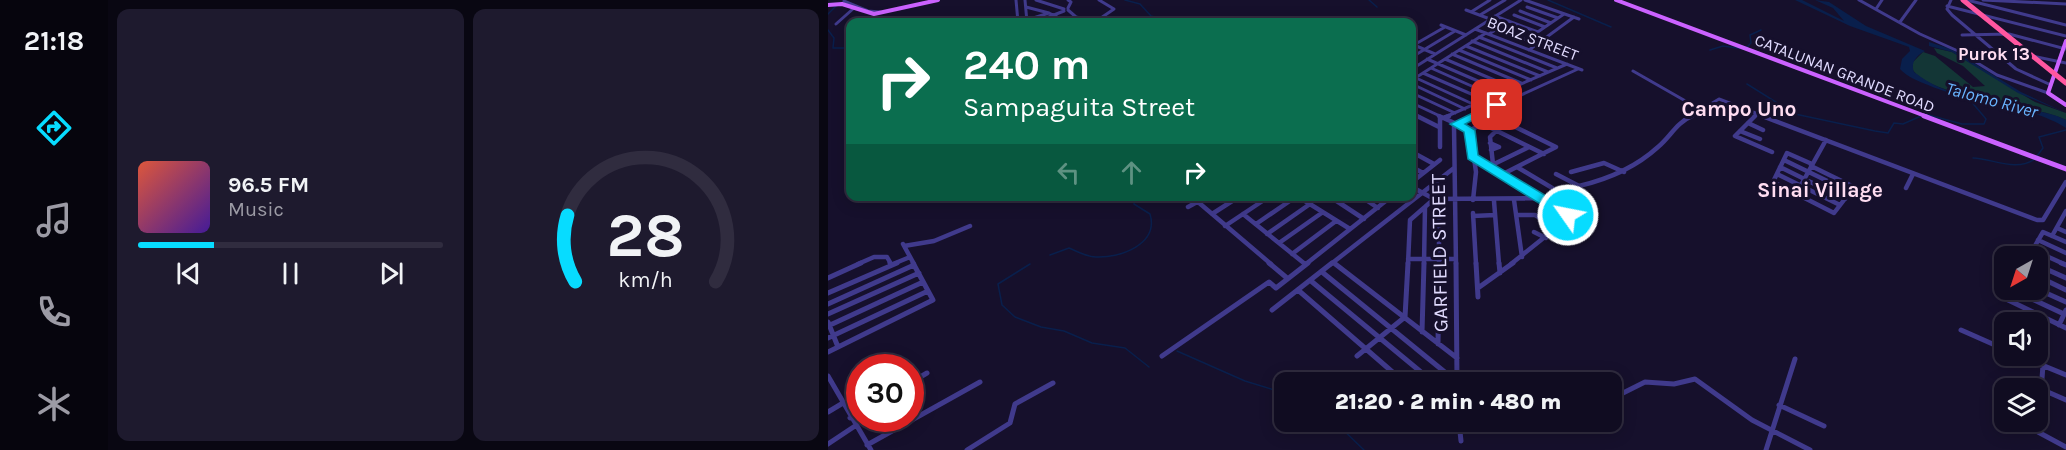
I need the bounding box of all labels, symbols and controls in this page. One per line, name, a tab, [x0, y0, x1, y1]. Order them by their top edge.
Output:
street label: BOAZ STREET	[1485, 12, 1581, 65]
text: 21:18	[24, 25, 84, 57]
street label: CATALUNAN GRANDE ROAD	[1752, 30, 1937, 117]
text: 240 m	[963, 40, 1090, 90]
icon: right	[864, 42, 942, 120]
district label: Purok 13	[1958, 43, 2030, 65]
water label: Talomo River	[1944, 77, 2041, 123]
pin	[1471, 79, 1522, 130]
icon: arrive	[1480, 88, 1513, 121]
text: Sampaguita Street	[963, 91, 1195, 123]
district label: Campo Uno	[1682, 97, 1797, 121]
icon: directions	[33, 107, 75, 149]
icon: left	[1052, 156, 1085, 189]
icon: ahead	[1115, 156, 1148, 189]
icon: right	[1178, 156, 1211, 189]
text: 96.5 FM	[228, 172, 309, 198]
street label: GARFIELD STREET	[1427, 174, 1452, 332]
district label: Sinai Village	[1757, 178, 1883, 202]
position arrow	[1536, 183, 1600, 247]
text: Music	[228, 198, 284, 221]
icon: music	[33, 199, 75, 241]
text: 28	[607, 199, 685, 272]
north arrow	[1994, 246, 2048, 300]
map controls	[1994, 246, 2048, 432]
icon: previous	[172, 257, 205, 290]
icon: pause	[274, 257, 307, 290]
icon: next	[375, 257, 408, 290]
text: km/h	[619, 267, 673, 292]
icon: phone	[33, 291, 75, 333]
button: sound	[1994, 312, 2048, 366]
speed limit sign: 30	[846, 354, 924, 432]
button: layers	[1994, 378, 2048, 432]
icon: climate	[33, 383, 75, 425]
text: 21:20 · 2 min · 480 m	[1335, 389, 1561, 415]

